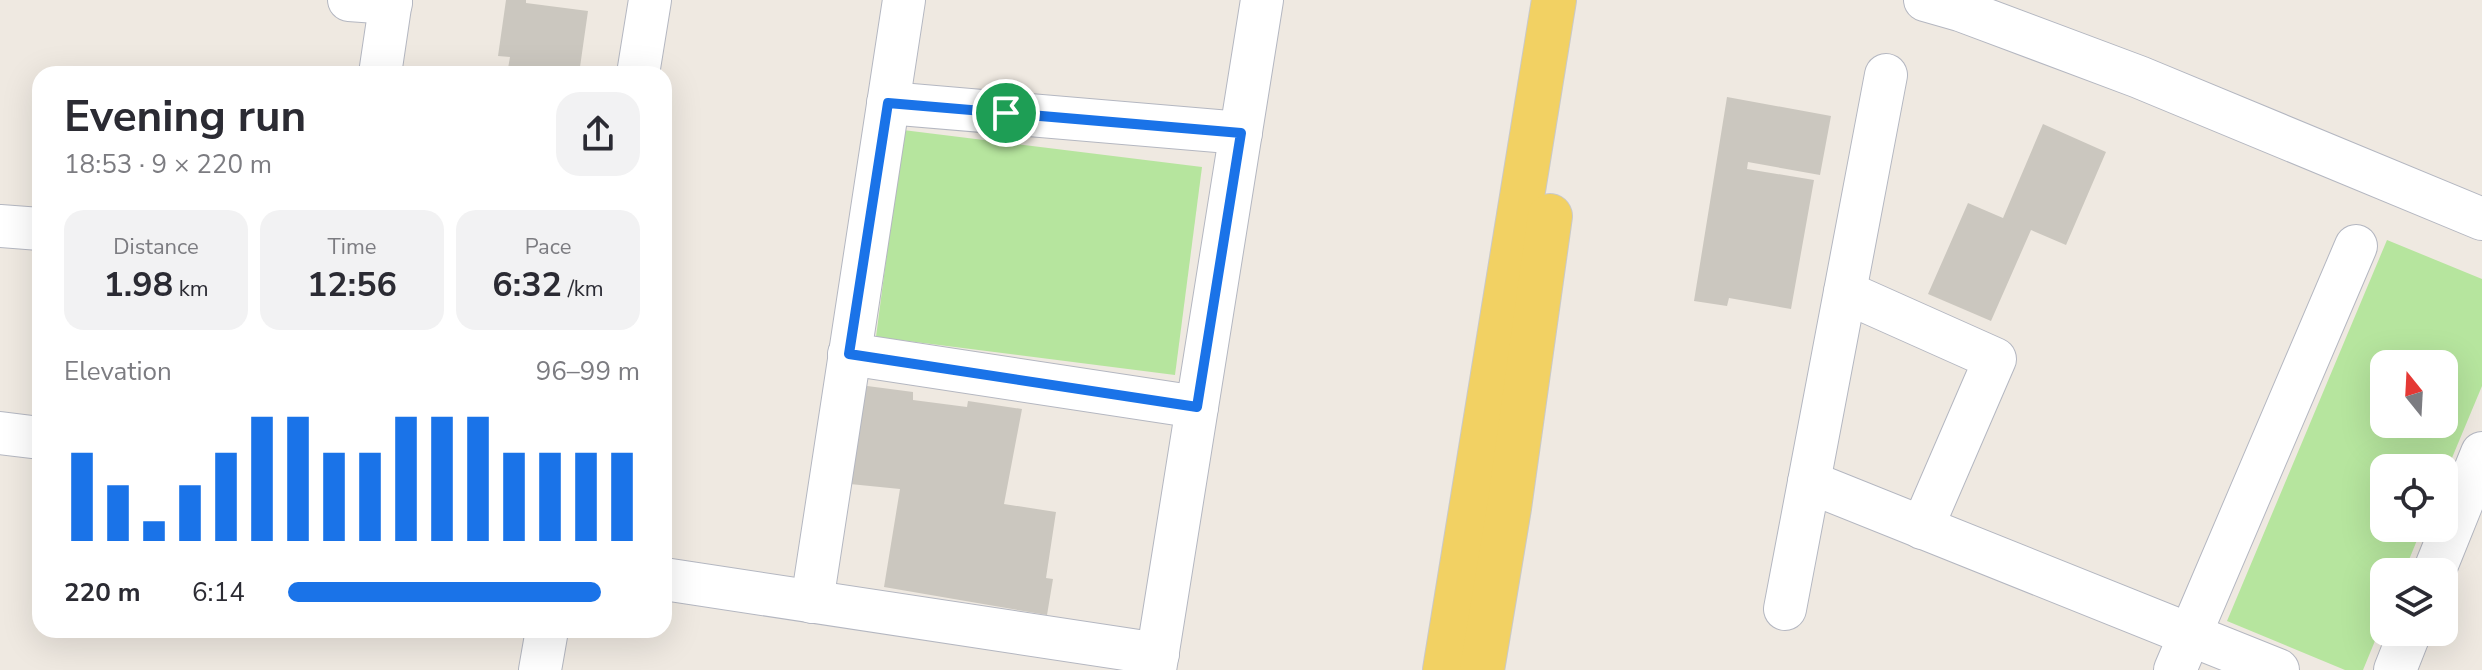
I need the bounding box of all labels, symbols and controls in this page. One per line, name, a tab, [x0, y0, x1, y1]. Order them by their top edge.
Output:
pin	[972, 79, 1040, 147]
text: Evening run	[64, 87, 306, 147]
icon: arrive	[984, 91, 1028, 135]
button: share	[556, 92, 640, 176]
text: 18:53 · 9 × 220 m	[64, 147, 272, 182]
text: Distance	[113, 232, 199, 262]
text: Time	[328, 232, 376, 262]
text: Pace	[525, 232, 571, 262]
text: 1.98	[103, 262, 173, 308]
text: 12:56	[307, 262, 397, 308]
text: 6:32	[492, 262, 562, 308]
text: km	[173, 274, 209, 304]
text: /km	[562, 274, 604, 304]
north arrow	[2370, 350, 2458, 438]
map controls	[2370, 350, 2458, 646]
text: Elevation	[64, 354, 172, 389]
text: 96–99 m	[536, 354, 640, 389]
button: locate	[2370, 454, 2458, 542]
button: layers	[2370, 558, 2458, 646]
text: 220 m	[64, 575, 141, 610]
text: 6:14	[192, 575, 245, 610]

